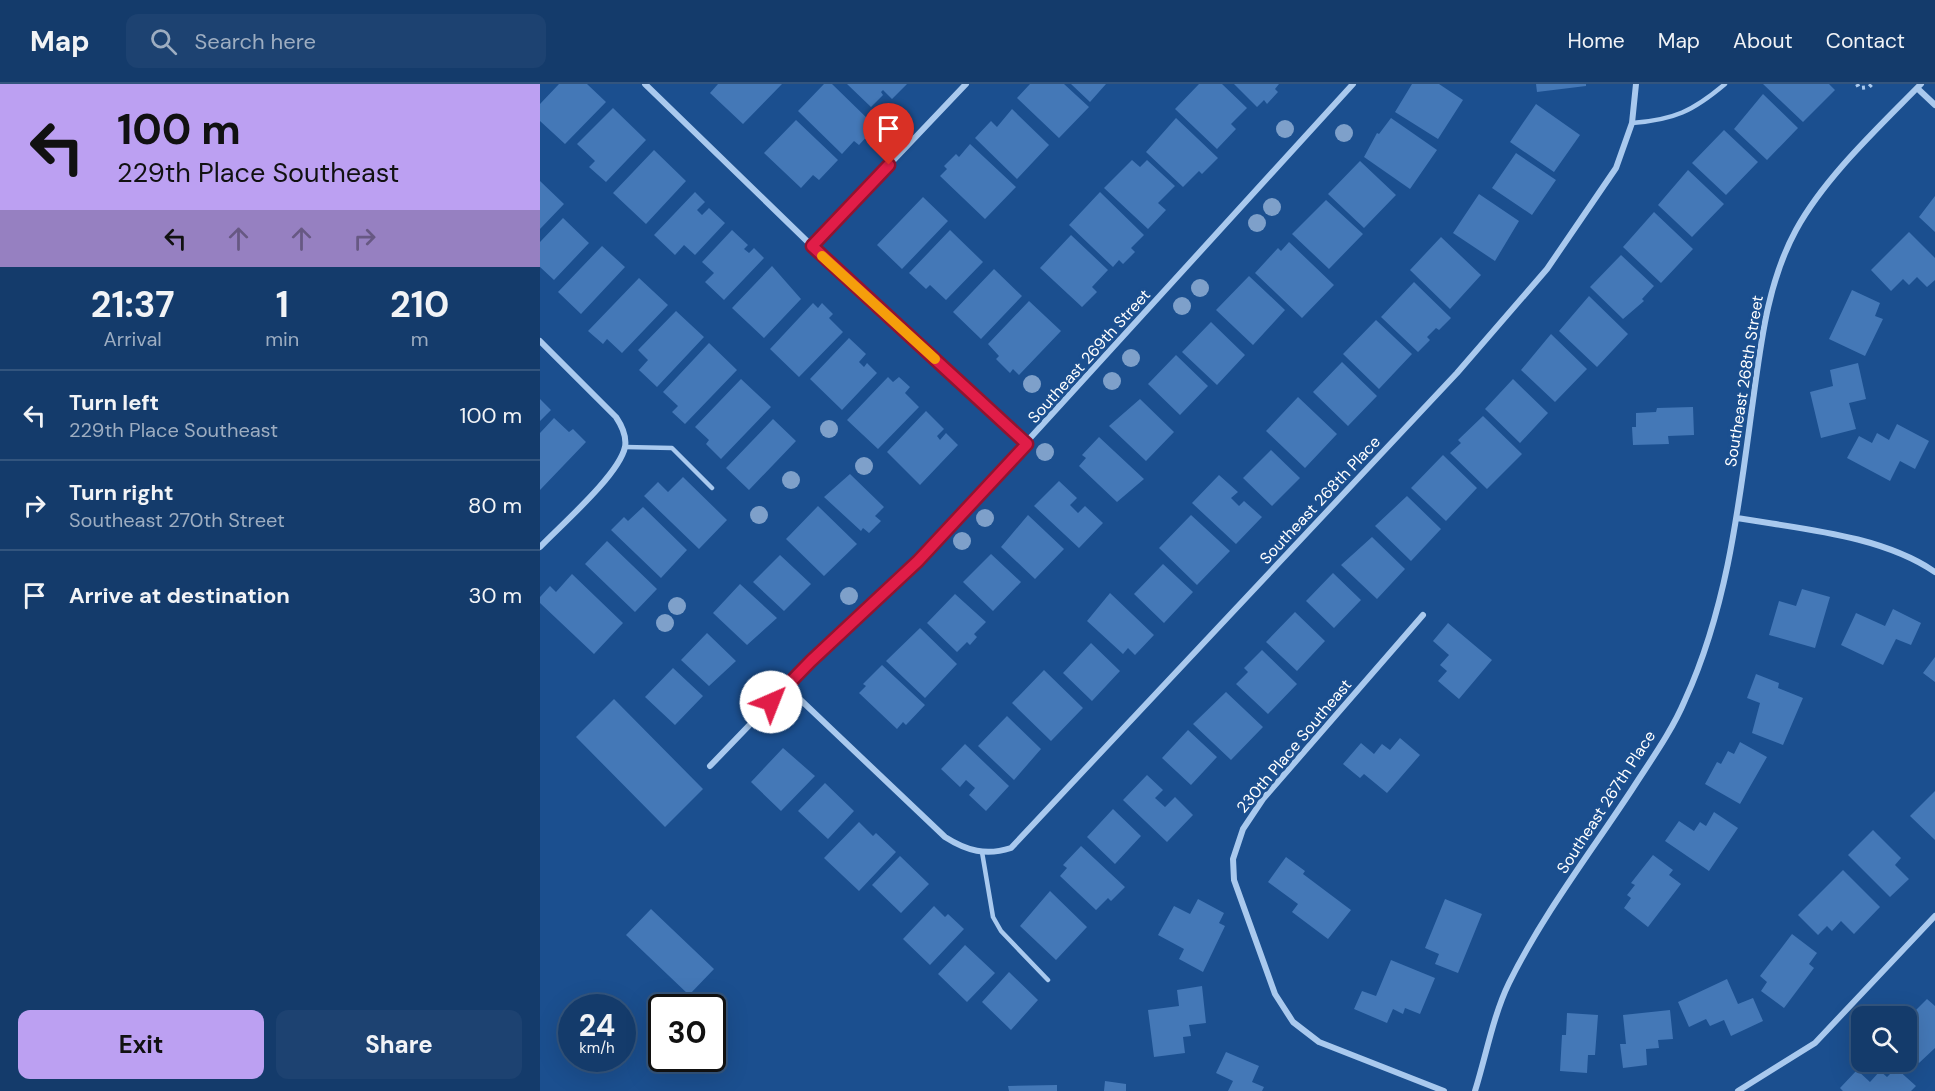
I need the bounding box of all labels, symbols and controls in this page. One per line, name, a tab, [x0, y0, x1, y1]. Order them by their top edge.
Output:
search box	[126, 14, 546, 68]
text: Map	[30, 23, 90, 60]
icon: search	[147, 25, 180, 58]
text: Search here	[195, 27, 316, 56]
text: Home	[1567, 27, 1625, 55]
text: Map	[1658, 27, 1700, 55]
text: About	[1733, 27, 1793, 55]
text: Contact	[1826, 27, 1905, 55]
text: 100 m	[117, 102, 241, 157]
pin	[863, 103, 914, 165]
icon: left	[18, 108, 96, 186]
icon: arrive	[872, 112, 905, 145]
text: 229th Place Southeast	[117, 155, 399, 190]
icon: left	[159, 222, 192, 255]
icon: ahead	[222, 222, 255, 255]
icon: ahead	[285, 222, 318, 255]
icon: right	[348, 222, 381, 255]
text: 21:37	[91, 281, 175, 328]
text: 1	[276, 281, 289, 328]
text: 210	[390, 281, 449, 328]
street label: Southeast 269th Street	[1023, 285, 1155, 427]
street label: Southeast 268th Street	[1720, 294, 1768, 468]
text: Arrival	[103, 326, 162, 352]
text: min	[265, 326, 299, 352]
text: m	[411, 326, 429, 352]
text: Turn left	[69, 388, 159, 417]
icon: left	[18, 399, 51, 432]
text: 100 m	[460, 401, 522, 430]
text: 229th Place Southeast	[69, 417, 278, 443]
street label: Southeast 268th Place	[1255, 431, 1385, 569]
text: Turn right	[69, 478, 174, 507]
icon: right	[18, 489, 51, 522]
text: 80 m	[468, 491, 522, 520]
text: Southeast 270th Street	[69, 507, 285, 533]
icon: arrive	[18, 579, 51, 612]
text: Arrive at destination	[69, 581, 290, 610]
text: 30 m	[468, 581, 522, 610]
position arrow	[739, 670, 803, 734]
street label: 230th Place Southeast	[1232, 675, 1356, 817]
street label: Southeast 267th Place	[1552, 727, 1660, 877]
speed limit sign: 30	[648, 994, 726, 1072]
text: 24	[579, 1006, 615, 1045]
map controls	[1851, 1006, 1917, 1072]
button: search	[1851, 1006, 1917, 1072]
button: Exit	[18, 1010, 264, 1079]
button: Share	[276, 1010, 522, 1079]
text: km/h	[579, 1038, 615, 1058]

